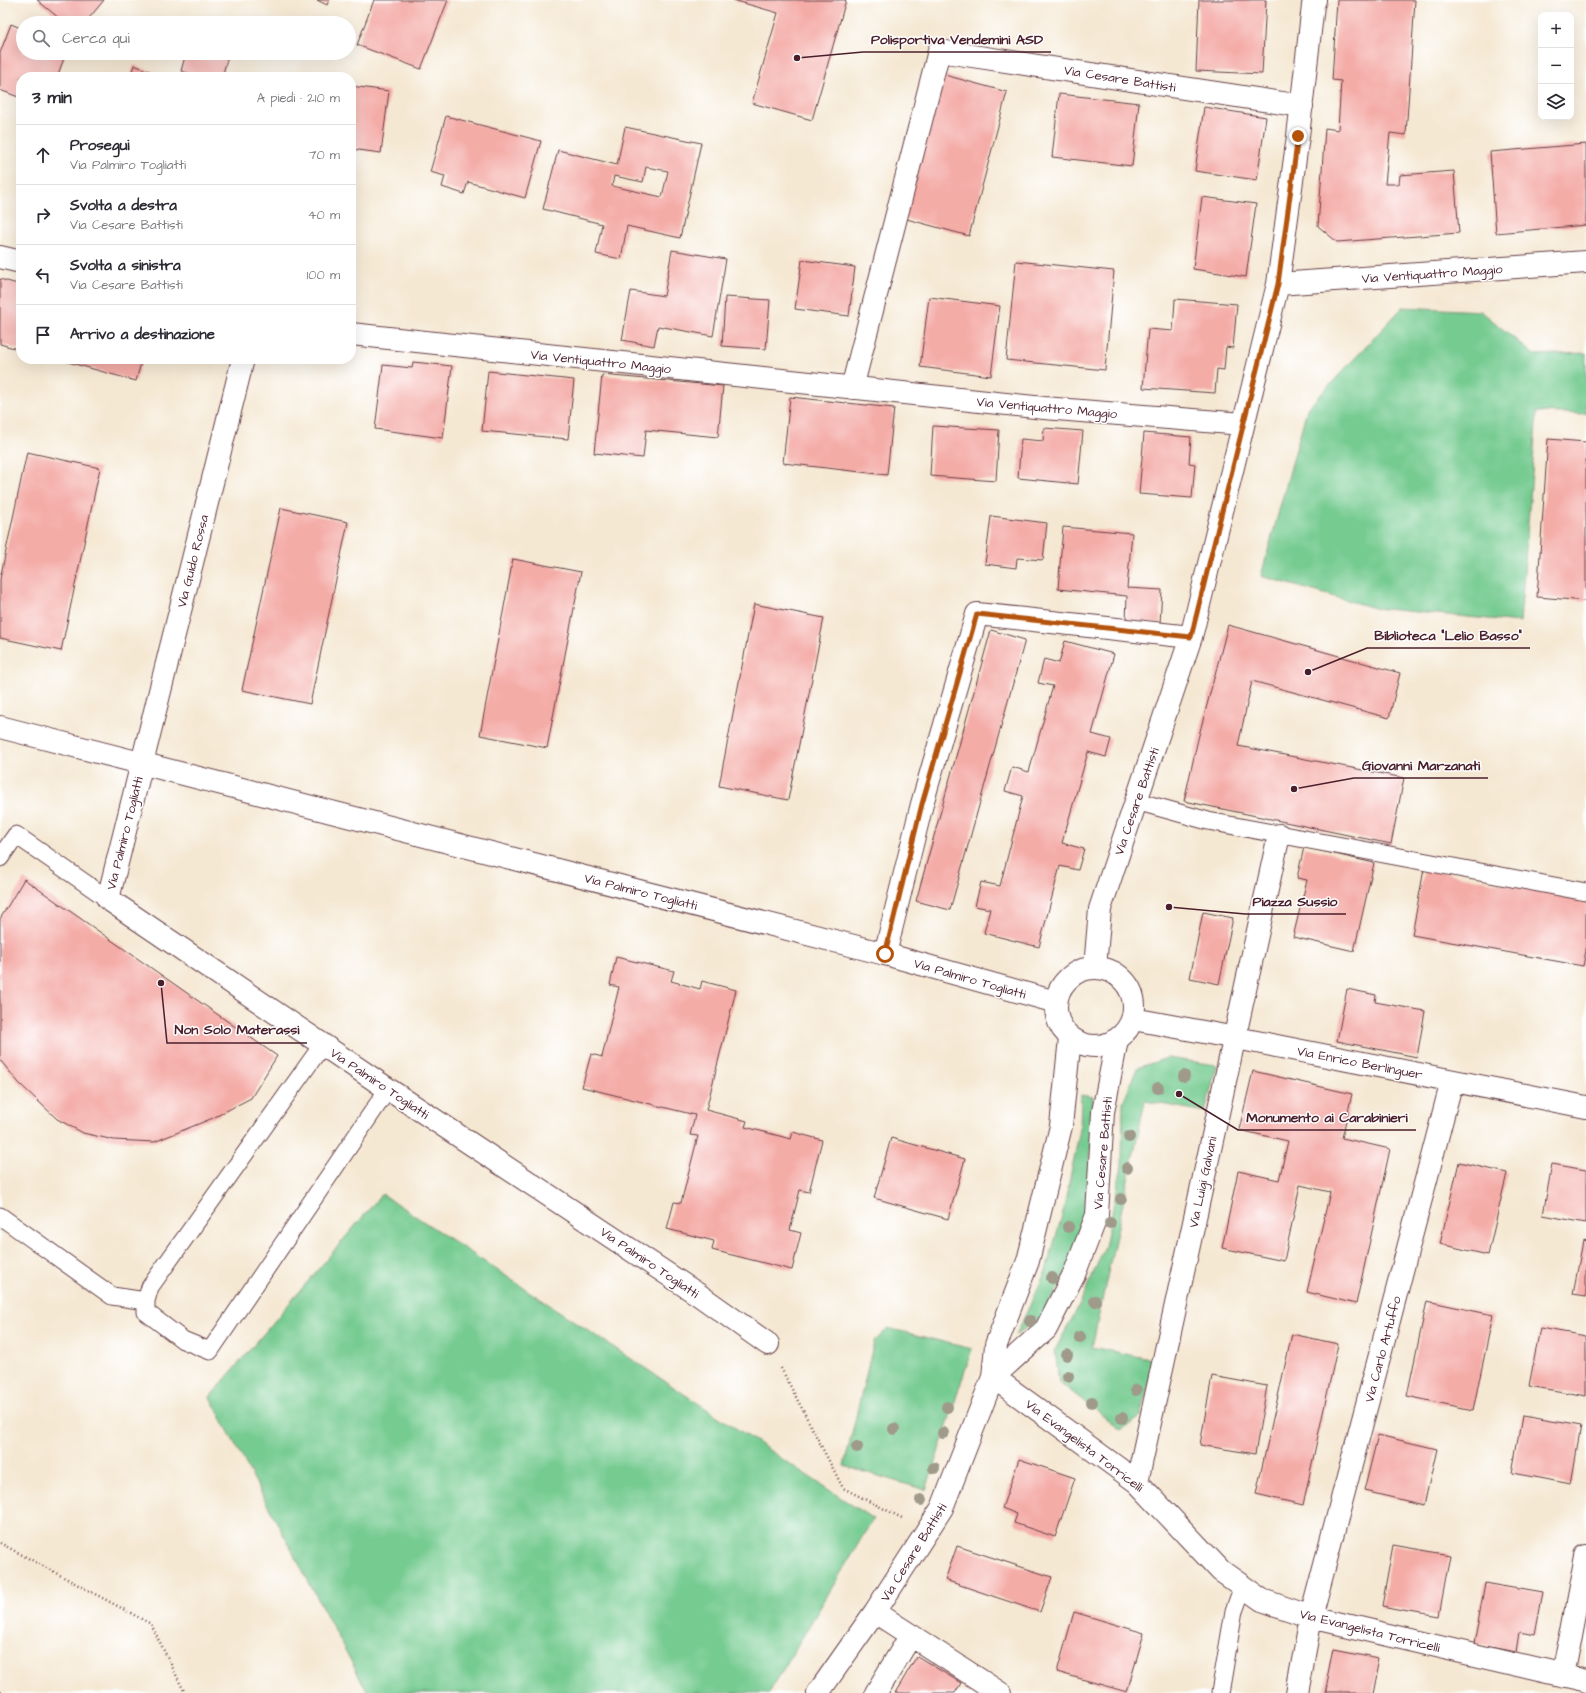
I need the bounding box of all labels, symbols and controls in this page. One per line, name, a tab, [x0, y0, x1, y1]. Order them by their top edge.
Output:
map controls	[1538, 12, 1574, 120]
button: +	[1538, 12, 1574, 48]
search box	[16, 16, 356, 60]
callout: Polisportiva Vendemini ASD	[863, 26, 1051, 52]
icon: search	[30, 27, 52, 49]
text: Cerca qui	[62, 28, 130, 49]
text: Polisportiva Vendemini ASD	[871, 30, 1044, 50]
button: −	[1538, 48, 1574, 84]
street label: Via Cesare Battisti	[1063, 61, 1177, 97]
button: layers	[1538, 84, 1574, 120]
text: 3 min	[32, 86, 72, 110]
text: A piedi · 210 m	[257, 89, 340, 107]
route end	[1289, 127, 1307, 145]
text: Prosegui	[70, 135, 130, 156]
icon: ahead	[32, 144, 54, 166]
text: 70 m	[308, 146, 340, 164]
text: Via Palmiro Togliatti	[70, 156, 186, 174]
text: Svolta a destra	[70, 195, 177, 216]
icon: right	[32, 204, 54, 226]
text: 40 m	[308, 206, 340, 224]
text: Via Cesare Battisti	[70, 216, 183, 234]
text: Svolta a sinistra	[70, 255, 181, 276]
street label: Via Ventiquattro Maggio	[1361, 260, 1504, 289]
icon: left	[32, 264, 54, 286]
text: 100 m	[307, 266, 340, 284]
text: Via Cesare Battisti	[70, 276, 183, 294]
icon: arrive	[32, 324, 54, 346]
text: Arrivo a destinazione	[70, 324, 215, 345]
street label: Via Ventiquattro Maggio	[530, 346, 673, 379]
street label: Via Ventiquattro Maggio	[976, 393, 1119, 424]
street label: Via Guido Rossa	[173, 513, 213, 609]
callout: Biblioteca "Lelio Basso"	[1367, 622, 1530, 648]
text: Biblioteca "Lelio Basso"	[1374, 626, 1523, 646]
street label: Via Cesare Battisti	[1110, 745, 1164, 858]
callout: Giovanni Marzanati	[1354, 752, 1488, 778]
text: Giovanni Marzanati	[1362, 756, 1481, 776]
street label: Via Palmiro Togliatti	[102, 775, 149, 892]
street label: Via Palmiro Togliatti	[582, 869, 699, 916]
callout: Piazza Sussio	[1245, 888, 1346, 914]
text: Piazza Sussio	[1253, 892, 1338, 912]
route start	[876, 945, 894, 963]
street label: Via Palmiro Togliatti	[911, 954, 1028, 1005]
callout: Non Solo Materassi	[167, 1017, 307, 1043]
text: Non Solo Materassi	[175, 1020, 300, 1040]
street label: Via Enrico Berlinguer	[1295, 1042, 1424, 1085]
street label: Via Palmiro Togliatti	[326, 1044, 433, 1125]
street label: Via Cesare Battisti	[1089, 1096, 1117, 1210]
callout: Monumento ai Carabinieri	[1238, 1104, 1416, 1130]
text: Monumento ai Carabinieri	[1246, 1108, 1409, 1128]
street label: Via Luigi Galvani	[1185, 1135, 1222, 1230]
street label: Via Palmiro Togliatti	[596, 1223, 703, 1304]
street label: Via Carlo Artuffo	[1360, 1293, 1406, 1405]
street label: Via Evangelista Torricelli	[1021, 1395, 1147, 1497]
street label: Via Cesare Battisti	[876, 1500, 951, 1605]
street label: Via Evangelista Torricelli	[1298, 1605, 1442, 1658]

